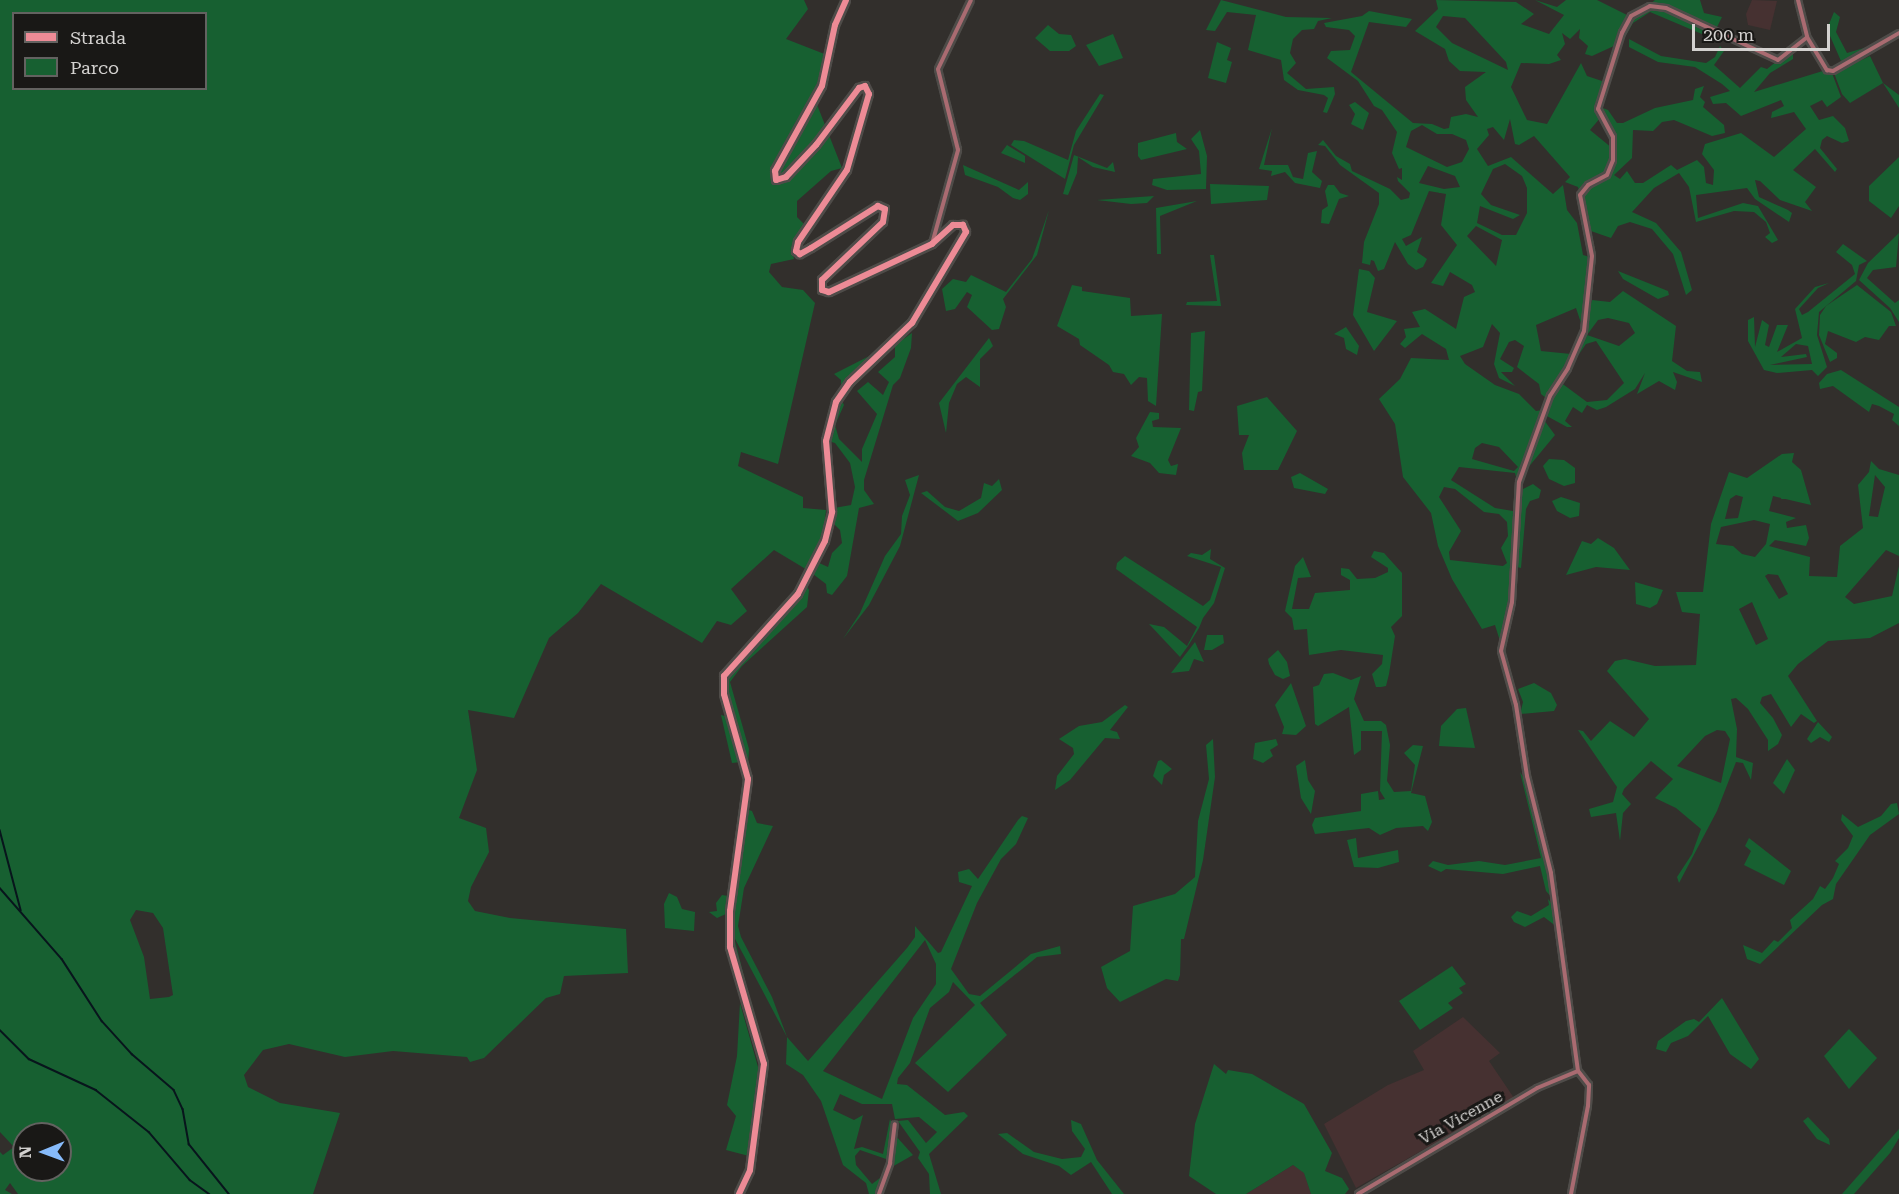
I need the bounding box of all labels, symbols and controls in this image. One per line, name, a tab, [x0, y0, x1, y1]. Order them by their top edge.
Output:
legend	[12, 12, 207, 90]
scale bar	[1695, 12, 1833, 50]
text: 200 m	[1703, 24, 1754, 45]
text: Strada	[70, 27, 126, 48]
text: Parco	[70, 57, 119, 78]
street label: Via Vicenne	[1416, 1087, 1506, 1149]
north arrow	[12, 1122, 72, 1182]
text: N	[16, 1146, 35, 1159]

